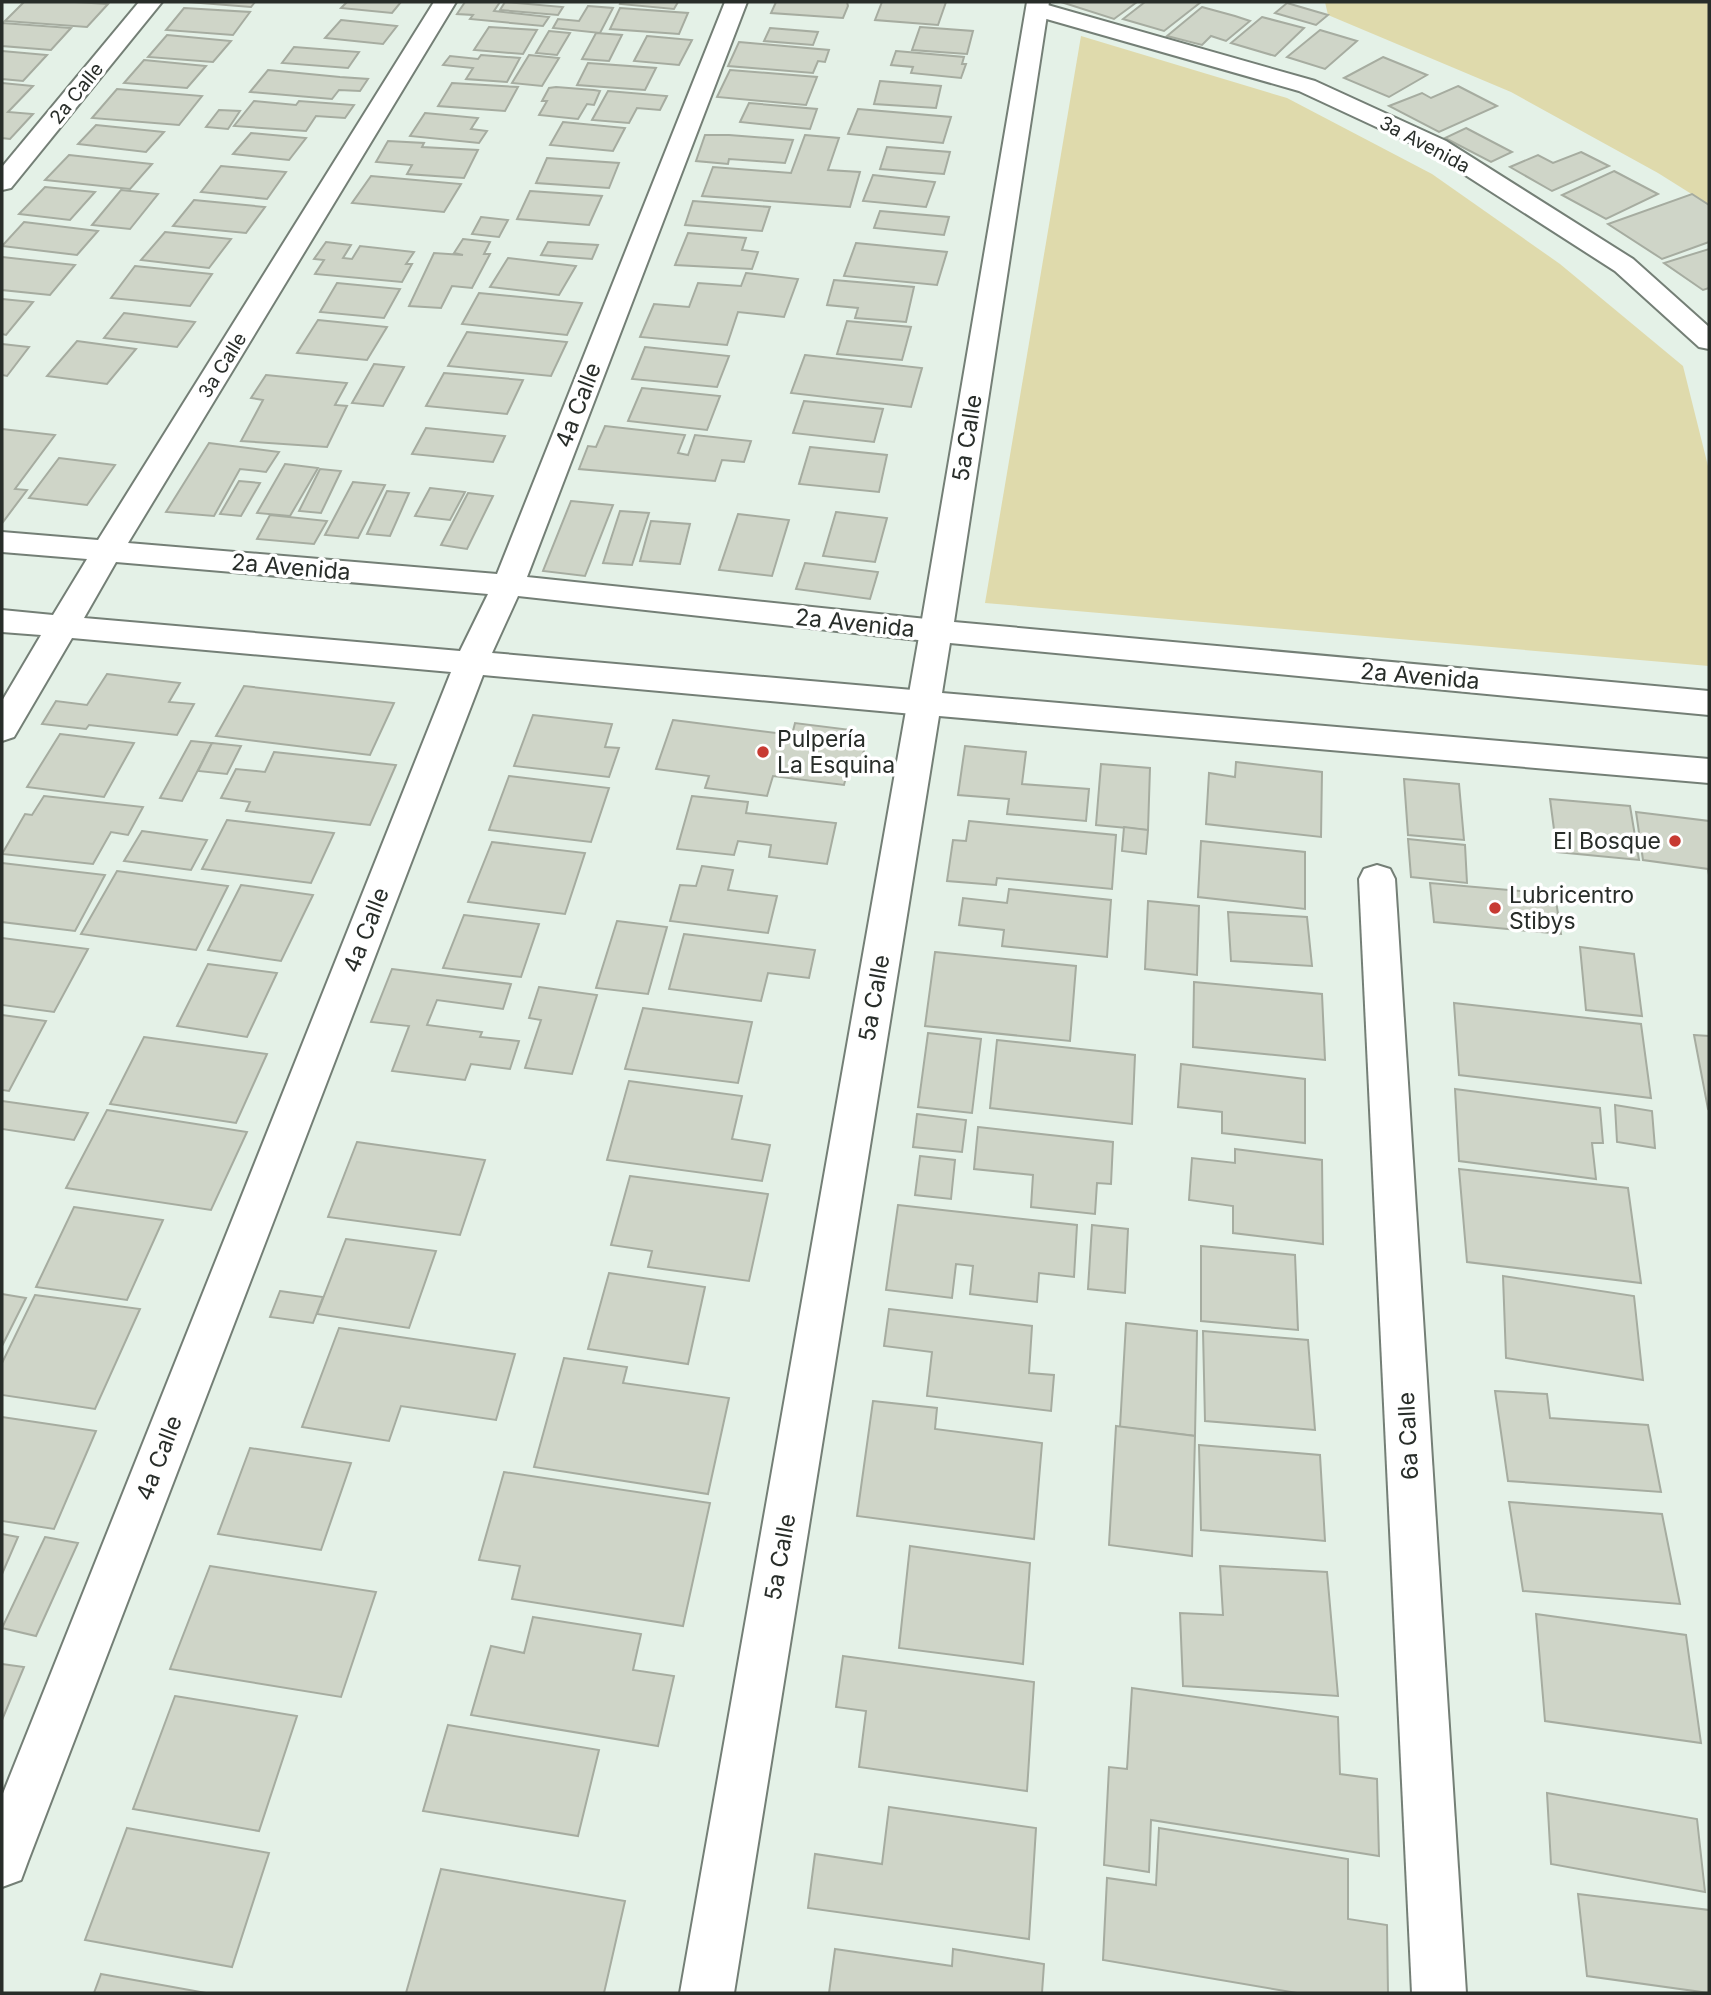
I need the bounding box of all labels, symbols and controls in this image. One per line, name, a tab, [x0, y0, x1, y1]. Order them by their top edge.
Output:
street label: 2a Calle	[45, 58, 108, 129]
street label: 3a Avenida	[1376, 111, 1474, 178]
street label: 3a Calle	[193, 328, 251, 402]
street label: 4a Calle	[549, 359, 607, 451]
street label: 5a Calle	[946, 393, 988, 483]
street label: 2a Avenida	[230, 548, 352, 586]
street label: 2a Avenida	[794, 603, 916, 643]
street label: 2a Avenida	[1359, 657, 1481, 695]
place label: Pulpería La Esquina	[777, 725, 895, 779]
marker: Pulpería La Esquina	[755, 744, 771, 760]
place label: El Bosque	[1553, 827, 1661, 855]
marker: El Bosque	[1667, 833, 1683, 849]
place label: Lubricentro Stibys	[1509, 881, 1634, 935]
street label: 4a Calle	[337, 884, 395, 976]
marker: Lubricentro Stibys	[1487, 900, 1503, 916]
street label: 5a Calle	[853, 952, 895, 1044]
street label: 6a Calle	[1392, 1391, 1424, 1481]
street label: 4a Calle	[130, 1412, 188, 1504]
street label: 5a Calle	[759, 1511, 801, 1603]

